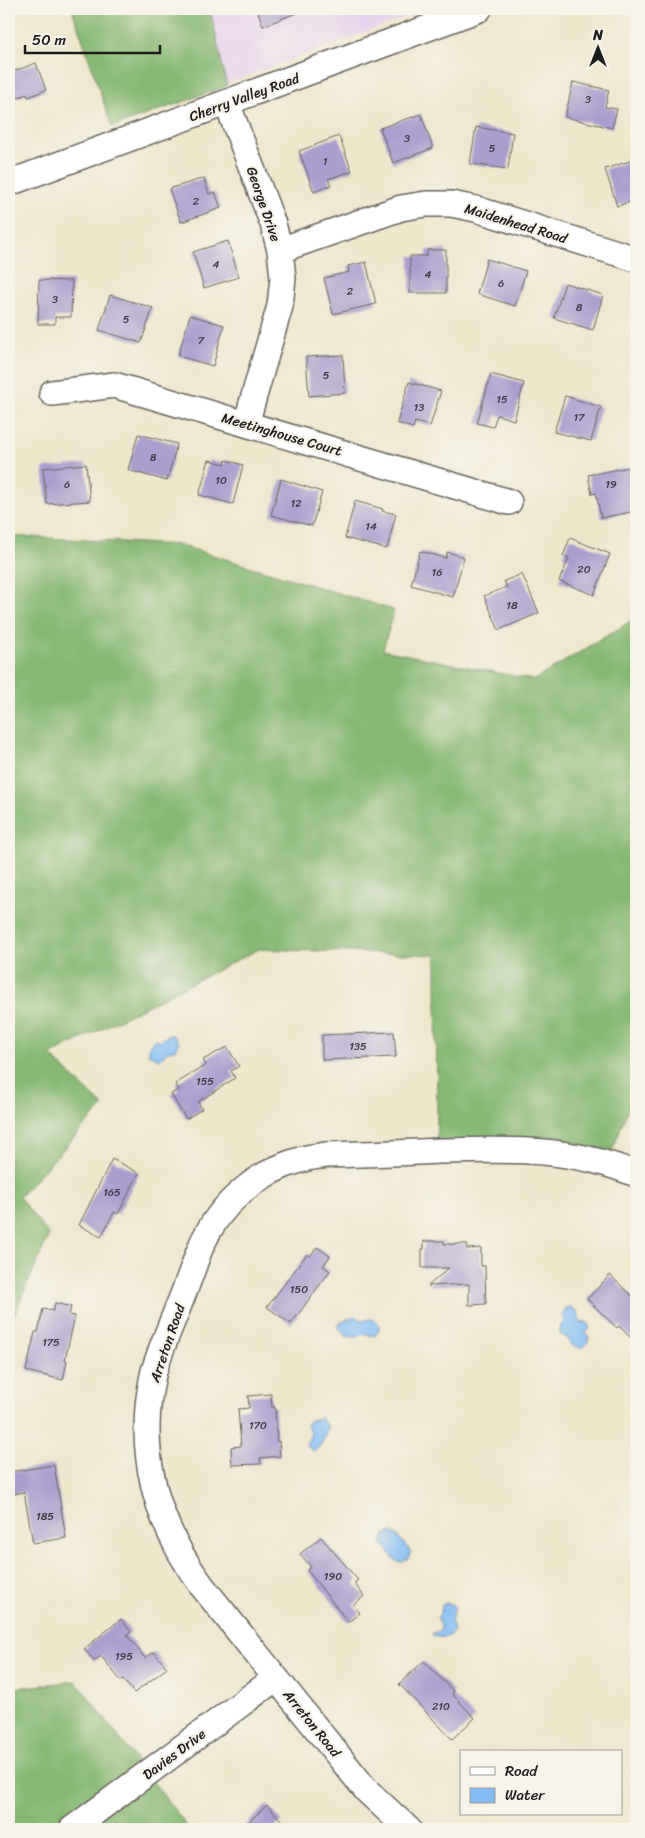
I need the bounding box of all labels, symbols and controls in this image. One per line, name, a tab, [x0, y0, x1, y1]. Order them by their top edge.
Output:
scale bar	[25, 22, 160, 54]
north arrow	[572, 22, 622, 72]
text: N	[592, 23, 603, 48]
text: 50 m	[32, 27, 67, 53]
street label: Cherry Valley Road	[186, 65, 304, 129]
house number: 3	[585, 90, 591, 109]
house number: 3	[404, 129, 410, 148]
house number: 5	[489, 139, 496, 158]
house number: 1	[323, 152, 328, 171]
street label: George Drive	[239, 163, 288, 245]
house number: 2	[193, 192, 200, 211]
street label: Maidenhead Road	[461, 196, 572, 251]
house number: 4	[213, 255, 220, 274]
house number: 4	[425, 265, 432, 284]
house number: 6	[498, 274, 504, 293]
house number: 2	[347, 282, 354, 301]
house number: 3	[52, 290, 58, 309]
house number: 8	[576, 298, 583, 317]
house number: 5	[123, 310, 130, 329]
house number: 7	[198, 331, 205, 350]
house number: 5	[323, 366, 330, 385]
house number: 15	[496, 390, 508, 409]
house number: 13	[414, 398, 424, 417]
street label: Meetinghouse Court	[219, 405, 345, 464]
house number: 17	[574, 408, 585, 427]
house number: 8	[150, 448, 157, 467]
house number: 10	[215, 471, 227, 490]
house number: 6	[64, 475, 70, 494]
house number: 19	[605, 475, 617, 494]
house number: 12	[290, 494, 302, 513]
house number: 14	[365, 517, 377, 536]
house number: 20	[577, 560, 591, 579]
house number: 16	[432, 563, 442, 582]
house number: 18	[506, 596, 518, 615]
house number: 135	[349, 1037, 367, 1056]
house number: 155	[196, 1072, 214, 1091]
house number: 165	[103, 1183, 121, 1202]
house number: 150	[290, 1280, 308, 1299]
street label: Arreton Road	[142, 1299, 193, 1387]
house number: 175	[42, 1333, 60, 1352]
house number: 170	[249, 1416, 267, 1435]
house number: 185	[36, 1507, 54, 1526]
house number: 190	[324, 1567, 342, 1586]
house number: 195	[115, 1647, 133, 1666]
street label: Arreton Road	[276, 1683, 348, 1764]
house number: 210	[432, 1697, 450, 1716]
street label: Davies Drive	[137, 1722, 211, 1787]
legend	[460, 1750, 622, 1816]
text: Road	[505, 1758, 538, 1784]
text: Water	[505, 1782, 545, 1808]

